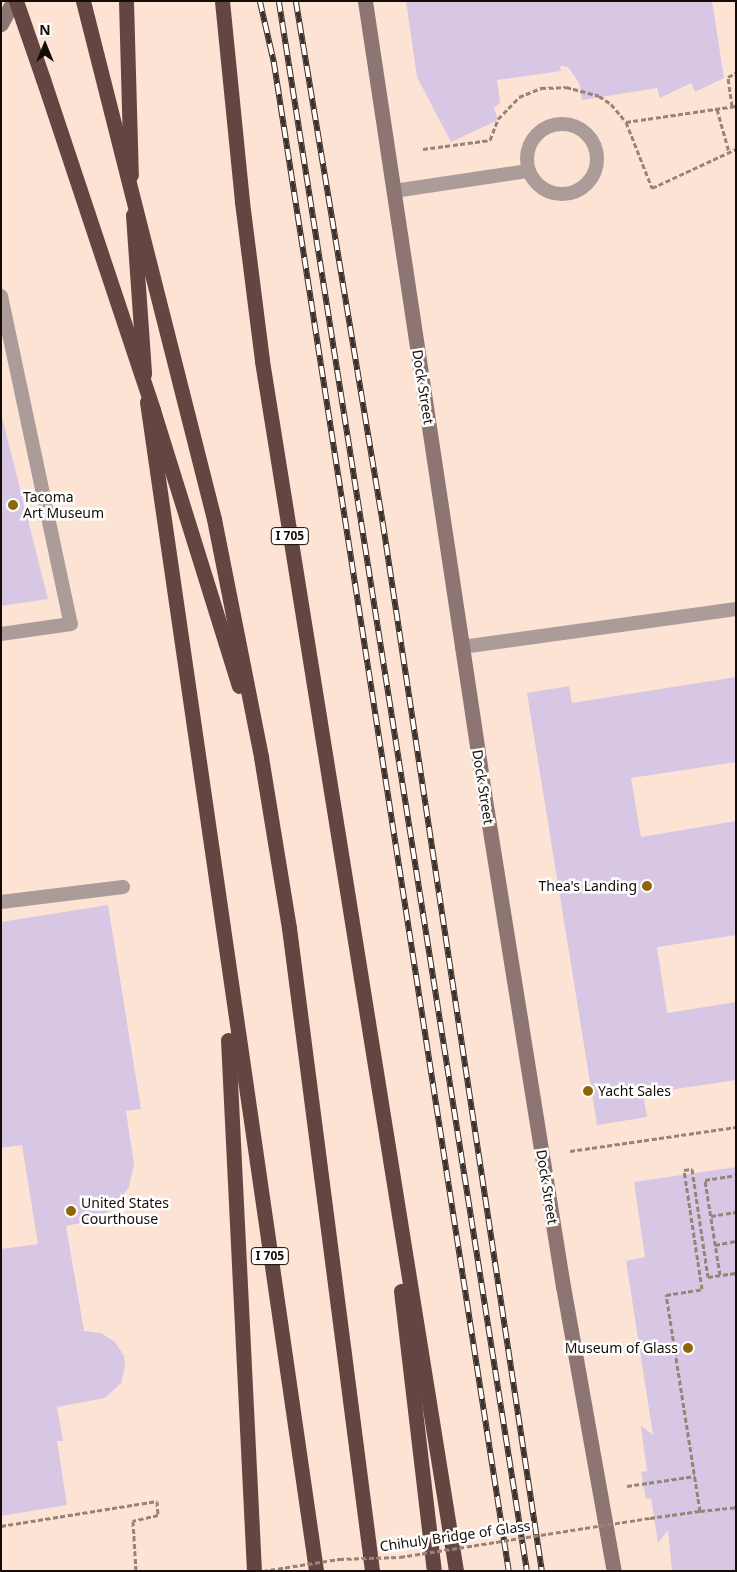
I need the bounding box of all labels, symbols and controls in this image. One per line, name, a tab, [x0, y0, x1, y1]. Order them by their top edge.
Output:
north arrow	[20, 20, 70, 70]
text: N	[39, 20, 51, 39]
street label: Dock Street	[409, 348, 437, 426]
place label: Tacoma Art Museum	[23, 489, 104, 522]
marker: Tacoma Art Museum	[7, 499, 19, 511]
road number: I 705	[270, 526, 310, 546]
street label: Dock Street	[469, 748, 497, 826]
place label: Thea's Landing	[539, 878, 637, 894]
marker: Thea's Landing	[641, 880, 653, 892]
place label: Yacht Sales	[598, 1083, 671, 1099]
marker: Yacht Sales	[582, 1085, 594, 1097]
street label: Dock Street	[533, 1148, 561, 1226]
place label: United States Courthouse	[81, 1195, 169, 1228]
marker: United States Courthouse	[65, 1205, 77, 1217]
road number: I 705	[250, 1246, 290, 1266]
place label: Museum of Glass	[565, 1340, 678, 1356]
marker: Museum of Glass	[682, 1342, 694, 1354]
street label: Chihuly Bridge of Glass	[379, 1517, 531, 1555]

